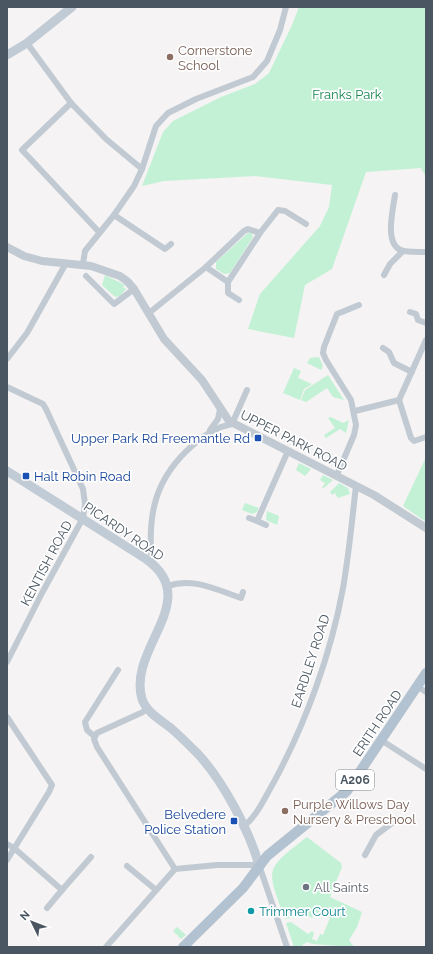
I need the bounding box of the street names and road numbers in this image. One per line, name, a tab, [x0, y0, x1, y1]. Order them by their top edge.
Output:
street label: UPPER PARK ROAD	[238, 407, 350, 474]
street label: PICARDY ROAD	[81, 499, 167, 564]
street label: KENTISH ROAD	[18, 518, 75, 608]
street label: EARDLEY ROAD	[288, 613, 333, 710]
street label: ERITH ROAD	[350, 687, 405, 759]
road number: A206	[336, 770, 374, 790]

